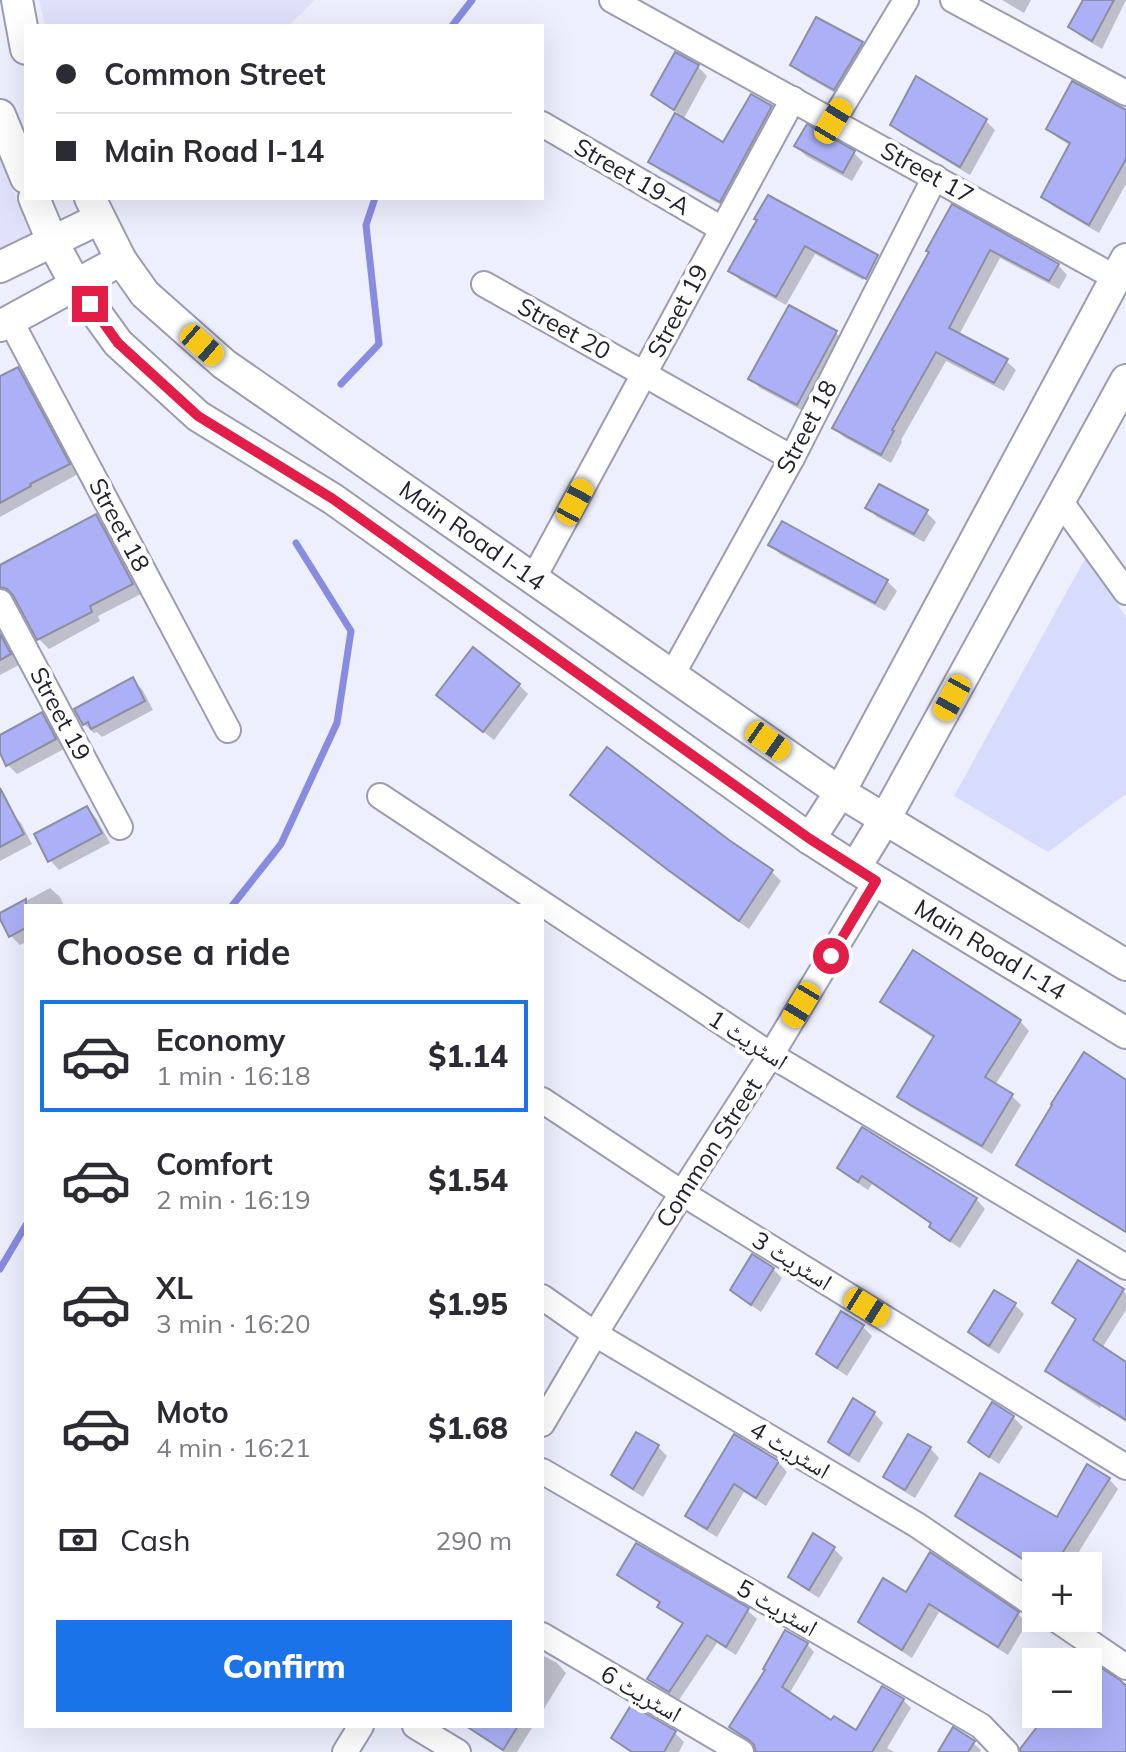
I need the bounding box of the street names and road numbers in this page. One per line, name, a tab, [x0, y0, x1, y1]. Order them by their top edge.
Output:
street label: Street 19-A	[569, 131, 696, 222]
street label: Street 17	[876, 134, 979, 210]
street label: Street 19	[640, 259, 714, 362]
street label: Street 20	[513, 290, 616, 366]
street label: Street 18	[769, 375, 843, 478]
street label: Street 18	[83, 473, 157, 576]
street label: Main Road I-14	[394, 474, 551, 597]
street label: Street 19	[24, 662, 98, 765]
street label: Main Road I-14	[909, 892, 1072, 1006]
street label: اسٹریٹ 1	[703, 1003, 794, 1076]
street label: Common Street	[649, 1072, 768, 1233]
street label: اسٹریٹ 3	[747, 1224, 838, 1296]
street label: اسٹریٹ 4	[745, 1414, 836, 1485]
street label: اسٹریٹ 5	[732, 1572, 823, 1642]
street label: اسٹریٹ 6	[596, 1658, 687, 1728]

